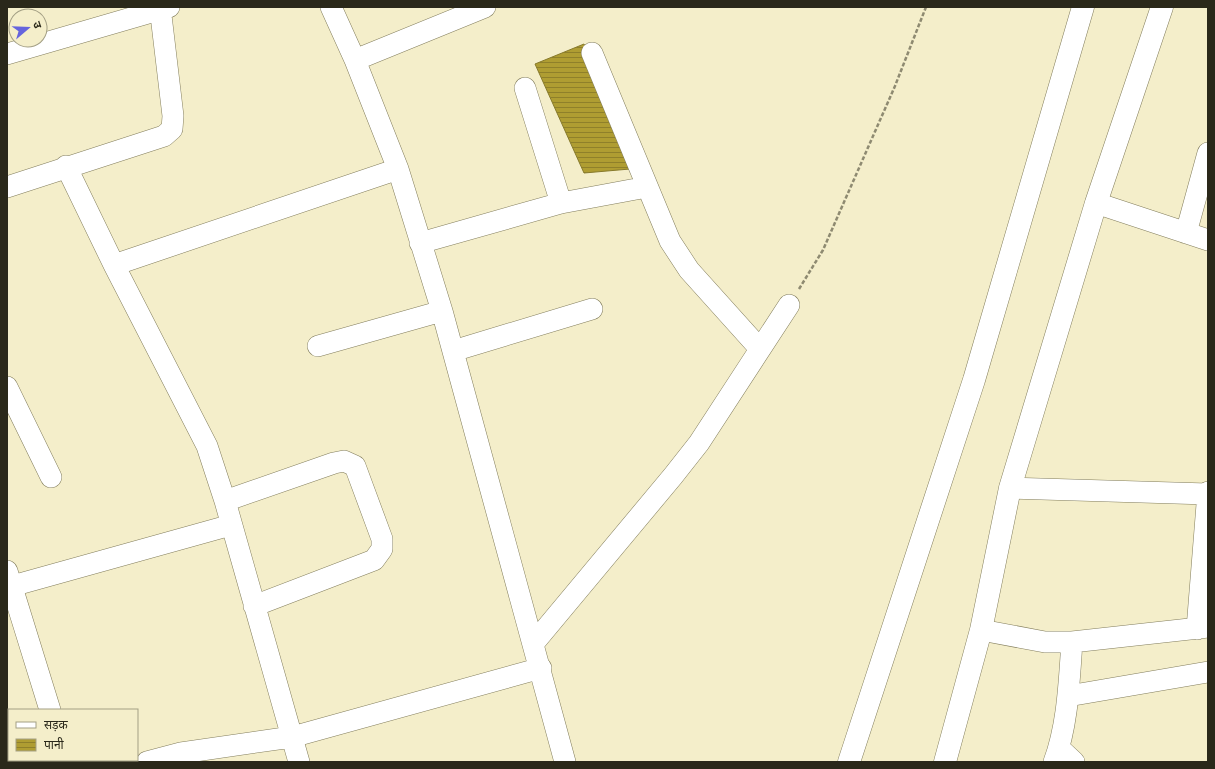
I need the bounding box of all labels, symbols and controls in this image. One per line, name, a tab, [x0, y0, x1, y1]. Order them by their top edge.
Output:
north arrow	[8, 8, 48, 48]
text: उ	[30, 20, 44, 31]
legend	[8, 709, 138, 761]
text: सड़क	[44, 718, 69, 733]
text: पानी	[44, 737, 65, 753]

